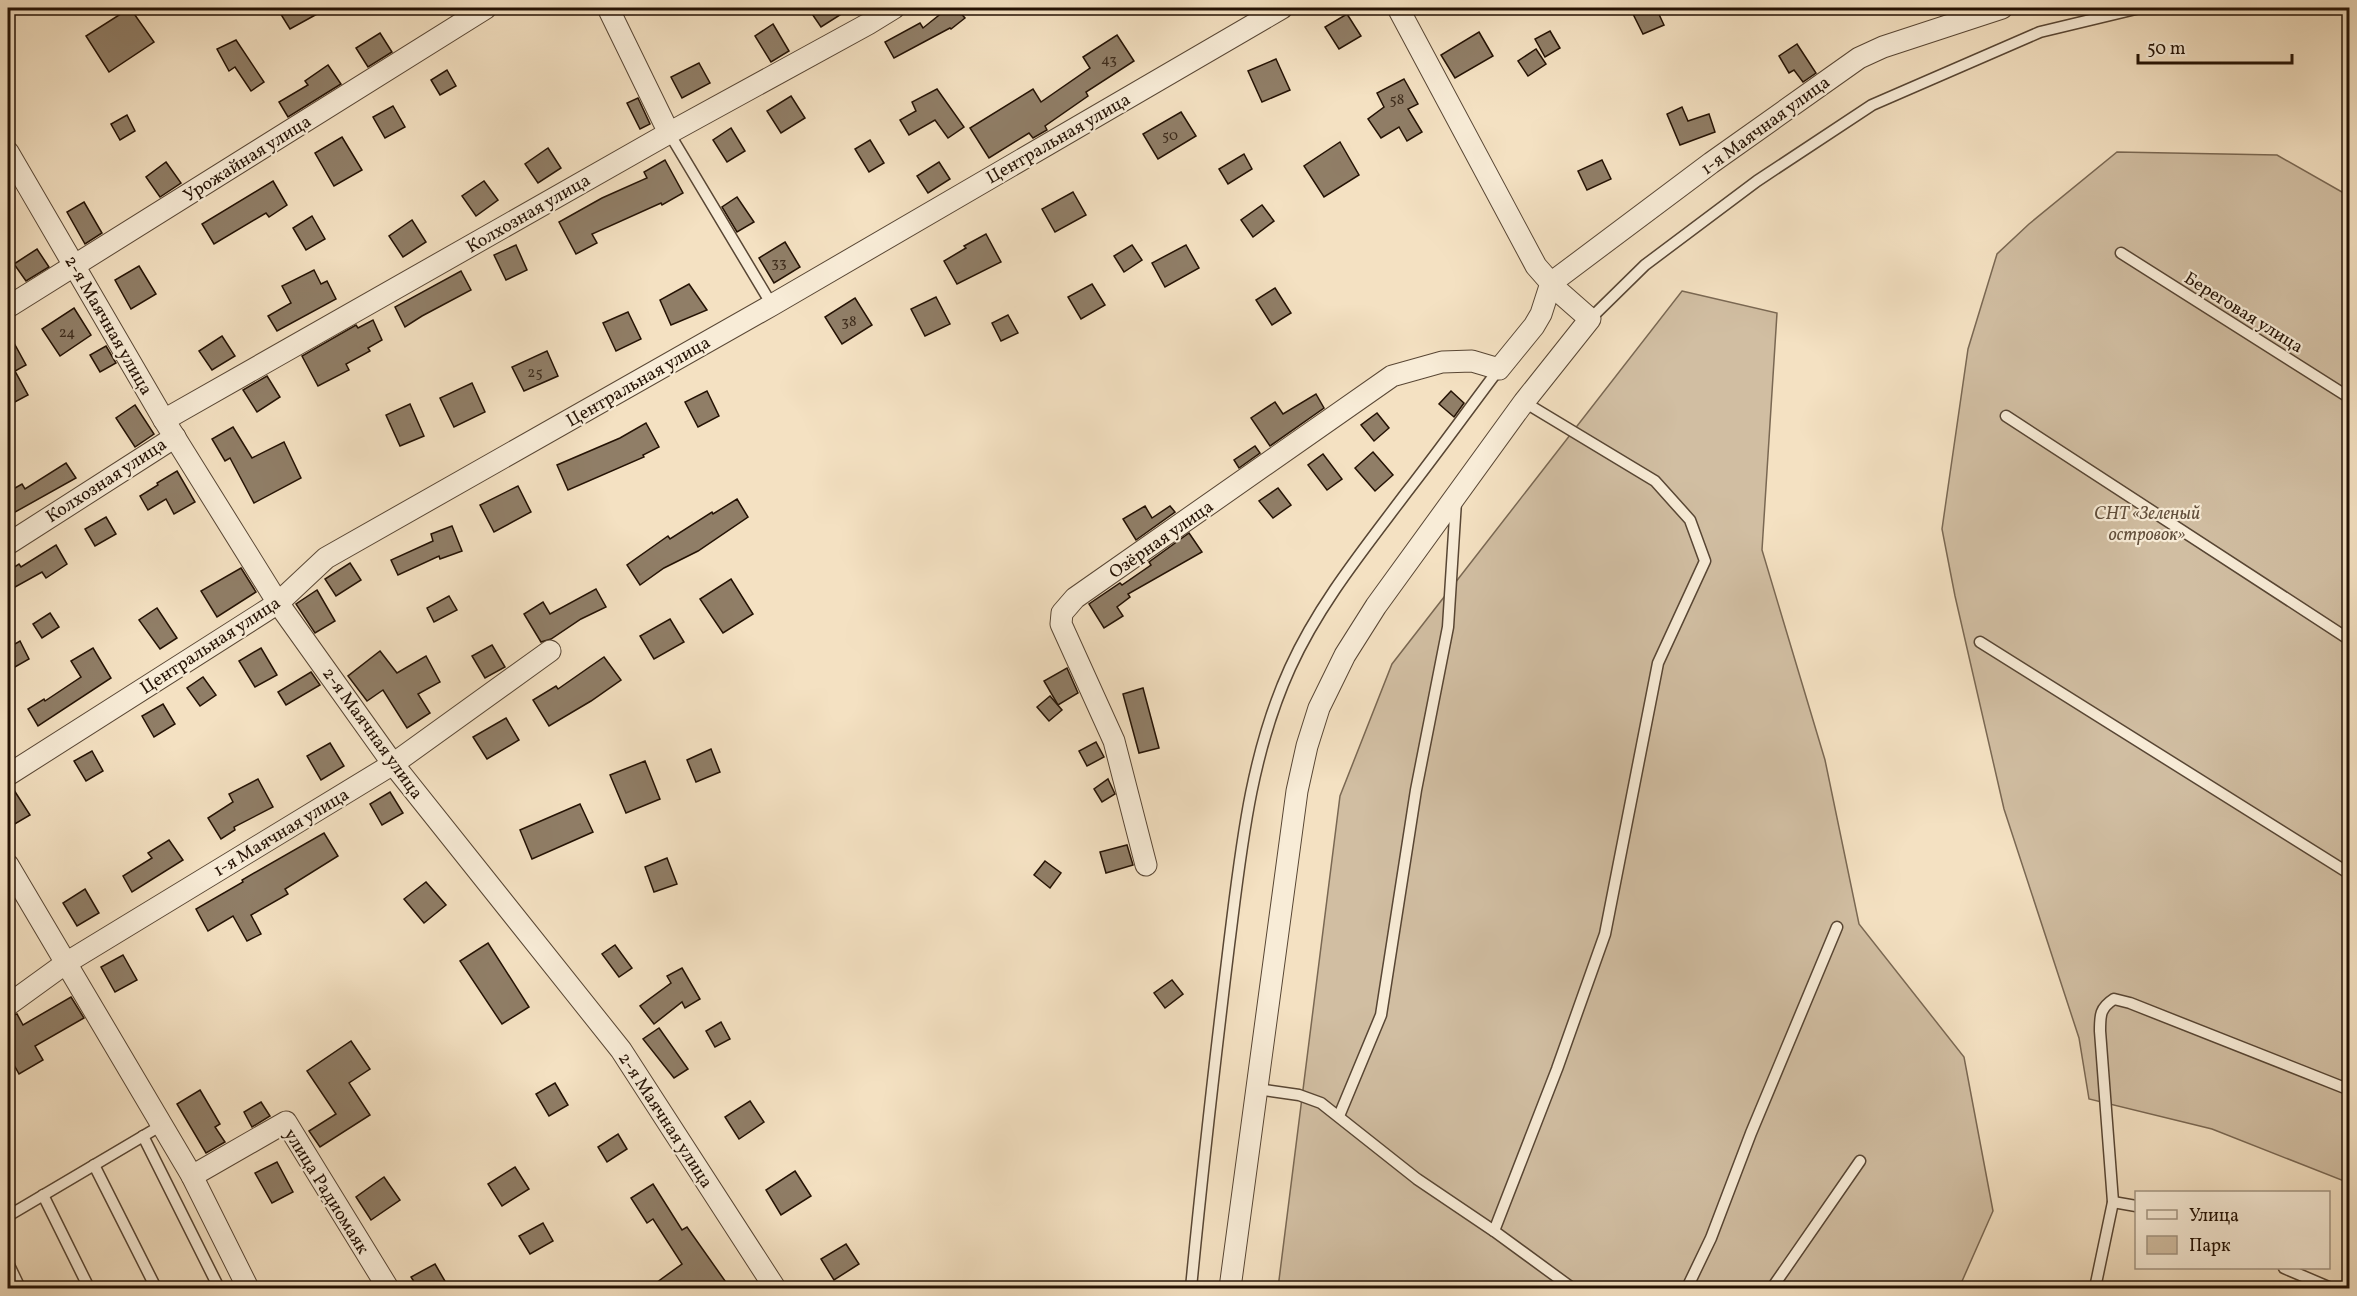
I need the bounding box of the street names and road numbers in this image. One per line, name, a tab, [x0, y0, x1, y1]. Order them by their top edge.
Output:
street label: 1-я Маячная улица	[1696, 71, 1836, 182]
street label: Центральная улица	[982, 88, 1136, 191]
street label: Урожайная улица	[179, 110, 317, 209]
street label: Колхозная улица	[462, 169, 596, 260]
street label: 2-я Маячная улица	[58, 251, 158, 400]
street label: Береговая улица	[2179, 267, 2308, 360]
street label: Центральная улица	[562, 331, 716, 434]
street label: Колхозная улица	[41, 433, 172, 530]
street label: Озёрная улица	[1105, 495, 1219, 586]
street label: Центральная улица	[136, 591, 286, 701]
street label: 2-я Маячная улица	[315, 663, 428, 805]
street label: 1-я Маячная улица	[209, 783, 354, 884]
street label: 2-я Маячная улица	[611, 1048, 718, 1194]
street label: улица Радиомаяк	[277, 1124, 375, 1260]

